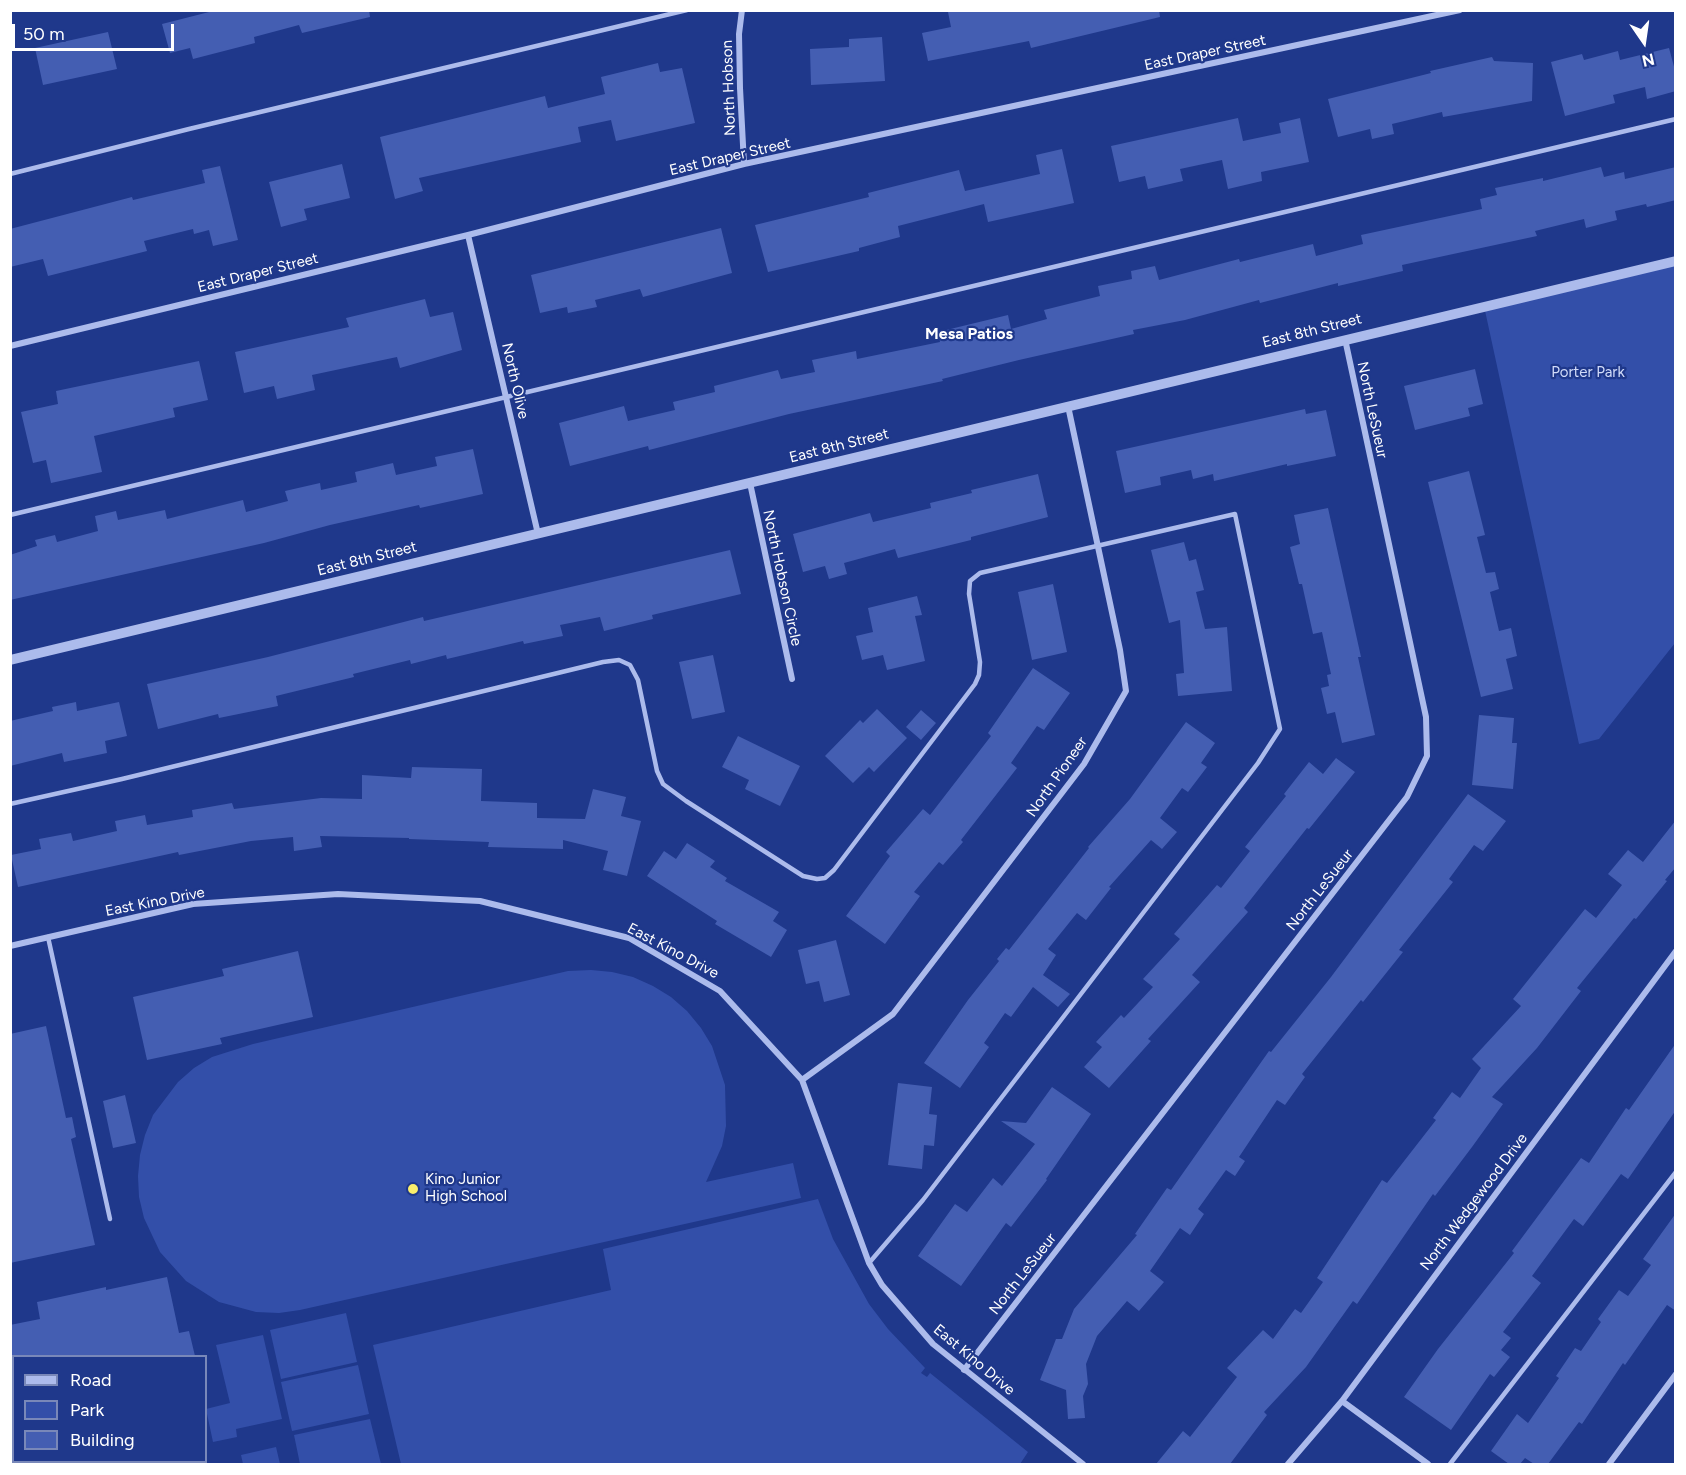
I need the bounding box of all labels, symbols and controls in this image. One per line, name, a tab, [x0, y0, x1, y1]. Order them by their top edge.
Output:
scale bar	[15, 12, 177, 50]
north arrow	[1614, 12, 1674, 72]
text: 50 m	[23, 23, 65, 45]
street label: East Draper Street	[1143, 31, 1267, 75]
street label: North Hobson	[718, 40, 740, 136]
text: N	[1640, 49, 1656, 71]
street label: East Draper Street	[668, 134, 792, 180]
street label: East Draper Street	[196, 249, 320, 297]
street label: East 8th Street	[1260, 310, 1364, 352]
district label: Mesa Patios	[925, 324, 1013, 344]
street label: North Olive	[498, 341, 532, 421]
street label: North LeSueur	[1353, 360, 1391, 460]
park label: Porter Park	[1551, 364, 1625, 382]
street label: East 8th Street	[787, 425, 891, 467]
street label: North Hobson Circle	[759, 508, 805, 648]
street label: East 8th Street	[315, 538, 419, 580]
street label: North Pioneer	[1023, 733, 1091, 821]
street label: North LeSueur	[1283, 846, 1357, 934]
street label: East Kino Drive	[104, 884, 206, 920]
street label: East Kino Drive	[624, 919, 722, 983]
street label: North Wedgewood Drive	[1417, 1130, 1531, 1274]
place label: Kino Junior High School	[425, 1171, 507, 1206]
marker: Kino Junior High School	[406, 1182, 420, 1196]
street label: North LeSueur	[986, 1230, 1060, 1318]
street label: East Kino Drive	[930, 1321, 1018, 1399]
legend	[12, 1355, 207, 1463]
text: Road	[70, 1369, 111, 1391]
text: Park	[70, 1399, 104, 1421]
text: Building	[70, 1429, 135, 1451]

